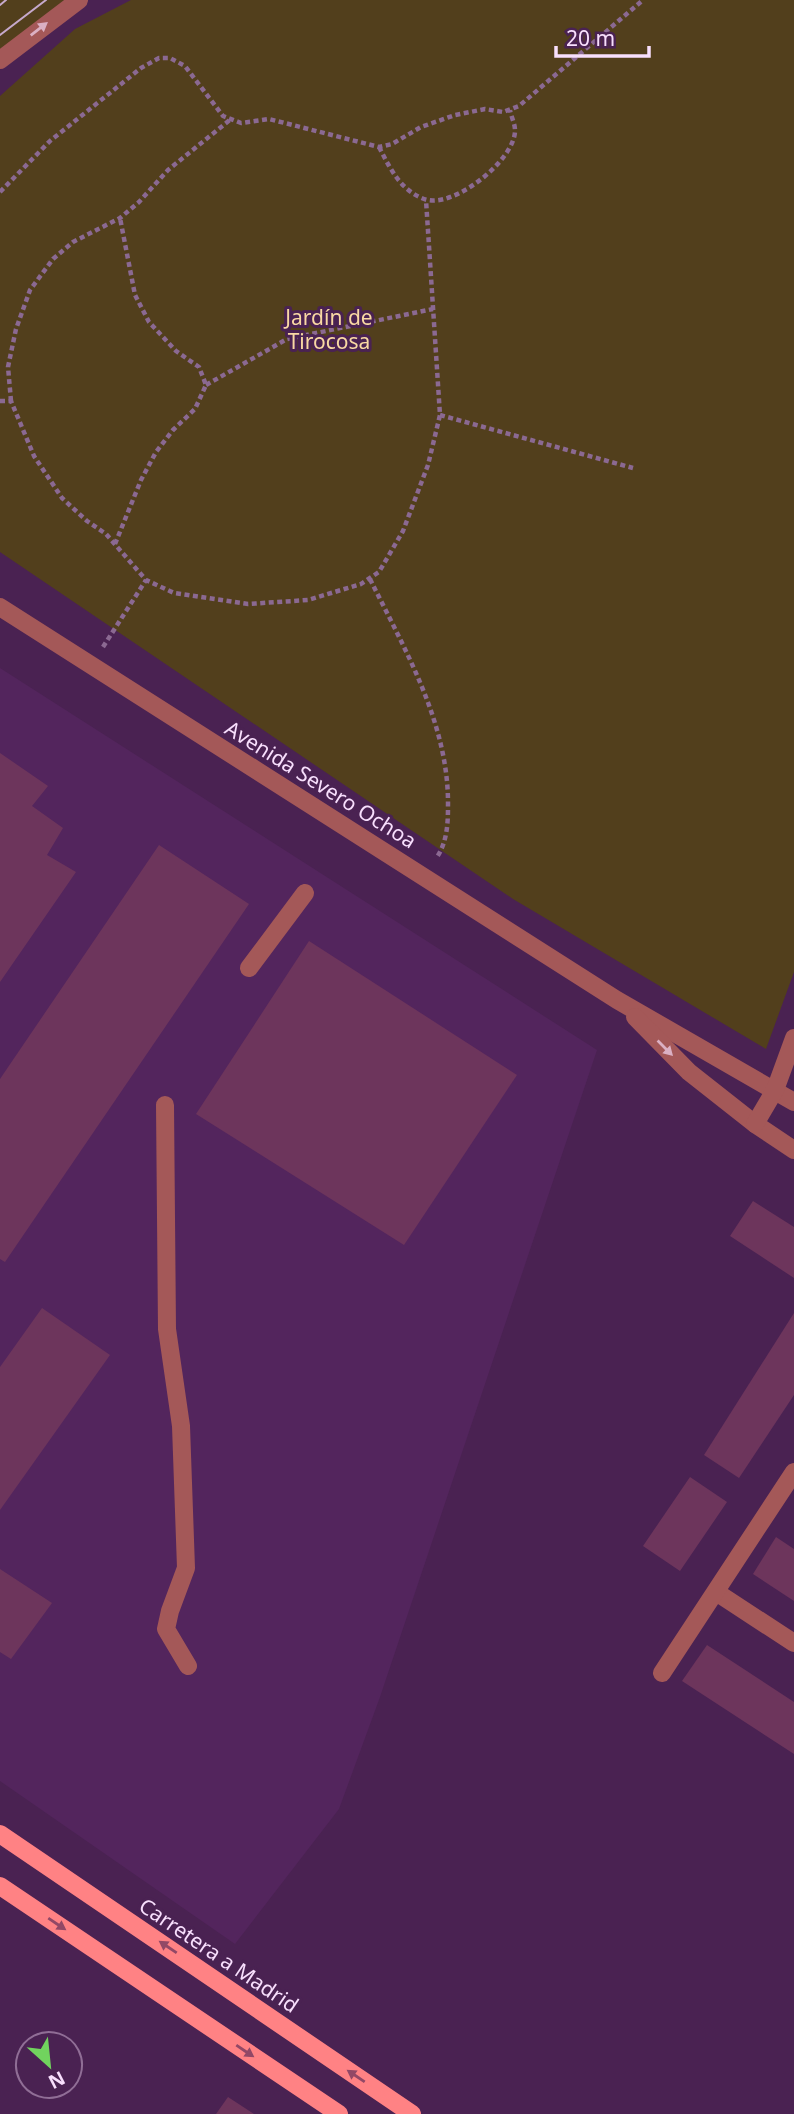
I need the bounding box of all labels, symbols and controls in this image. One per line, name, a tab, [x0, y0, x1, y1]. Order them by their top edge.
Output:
scale bar	[556, 14, 649, 58]
one-way arrow	[29, 21, 47, 36]
text: 20 m	[566, 24, 615, 52]
park label: Jardín de Tirocosa	[283, 303, 373, 355]
street label: Avenida Severo Ochoa	[220, 714, 422, 854]
one-way arrow	[657, 1039, 673, 1056]
street label: Carretera a Madrid	[134, 1891, 304, 2019]
one-way arrow	[47, 1917, 66, 1930]
one-way arrow	[158, 1941, 177, 1954]
north arrow	[14, 2030, 84, 2100]
one-way arrow	[235, 2045, 255, 2058]
text: N	[44, 2065, 70, 2095]
one-way arrow	[346, 2069, 365, 2082]

